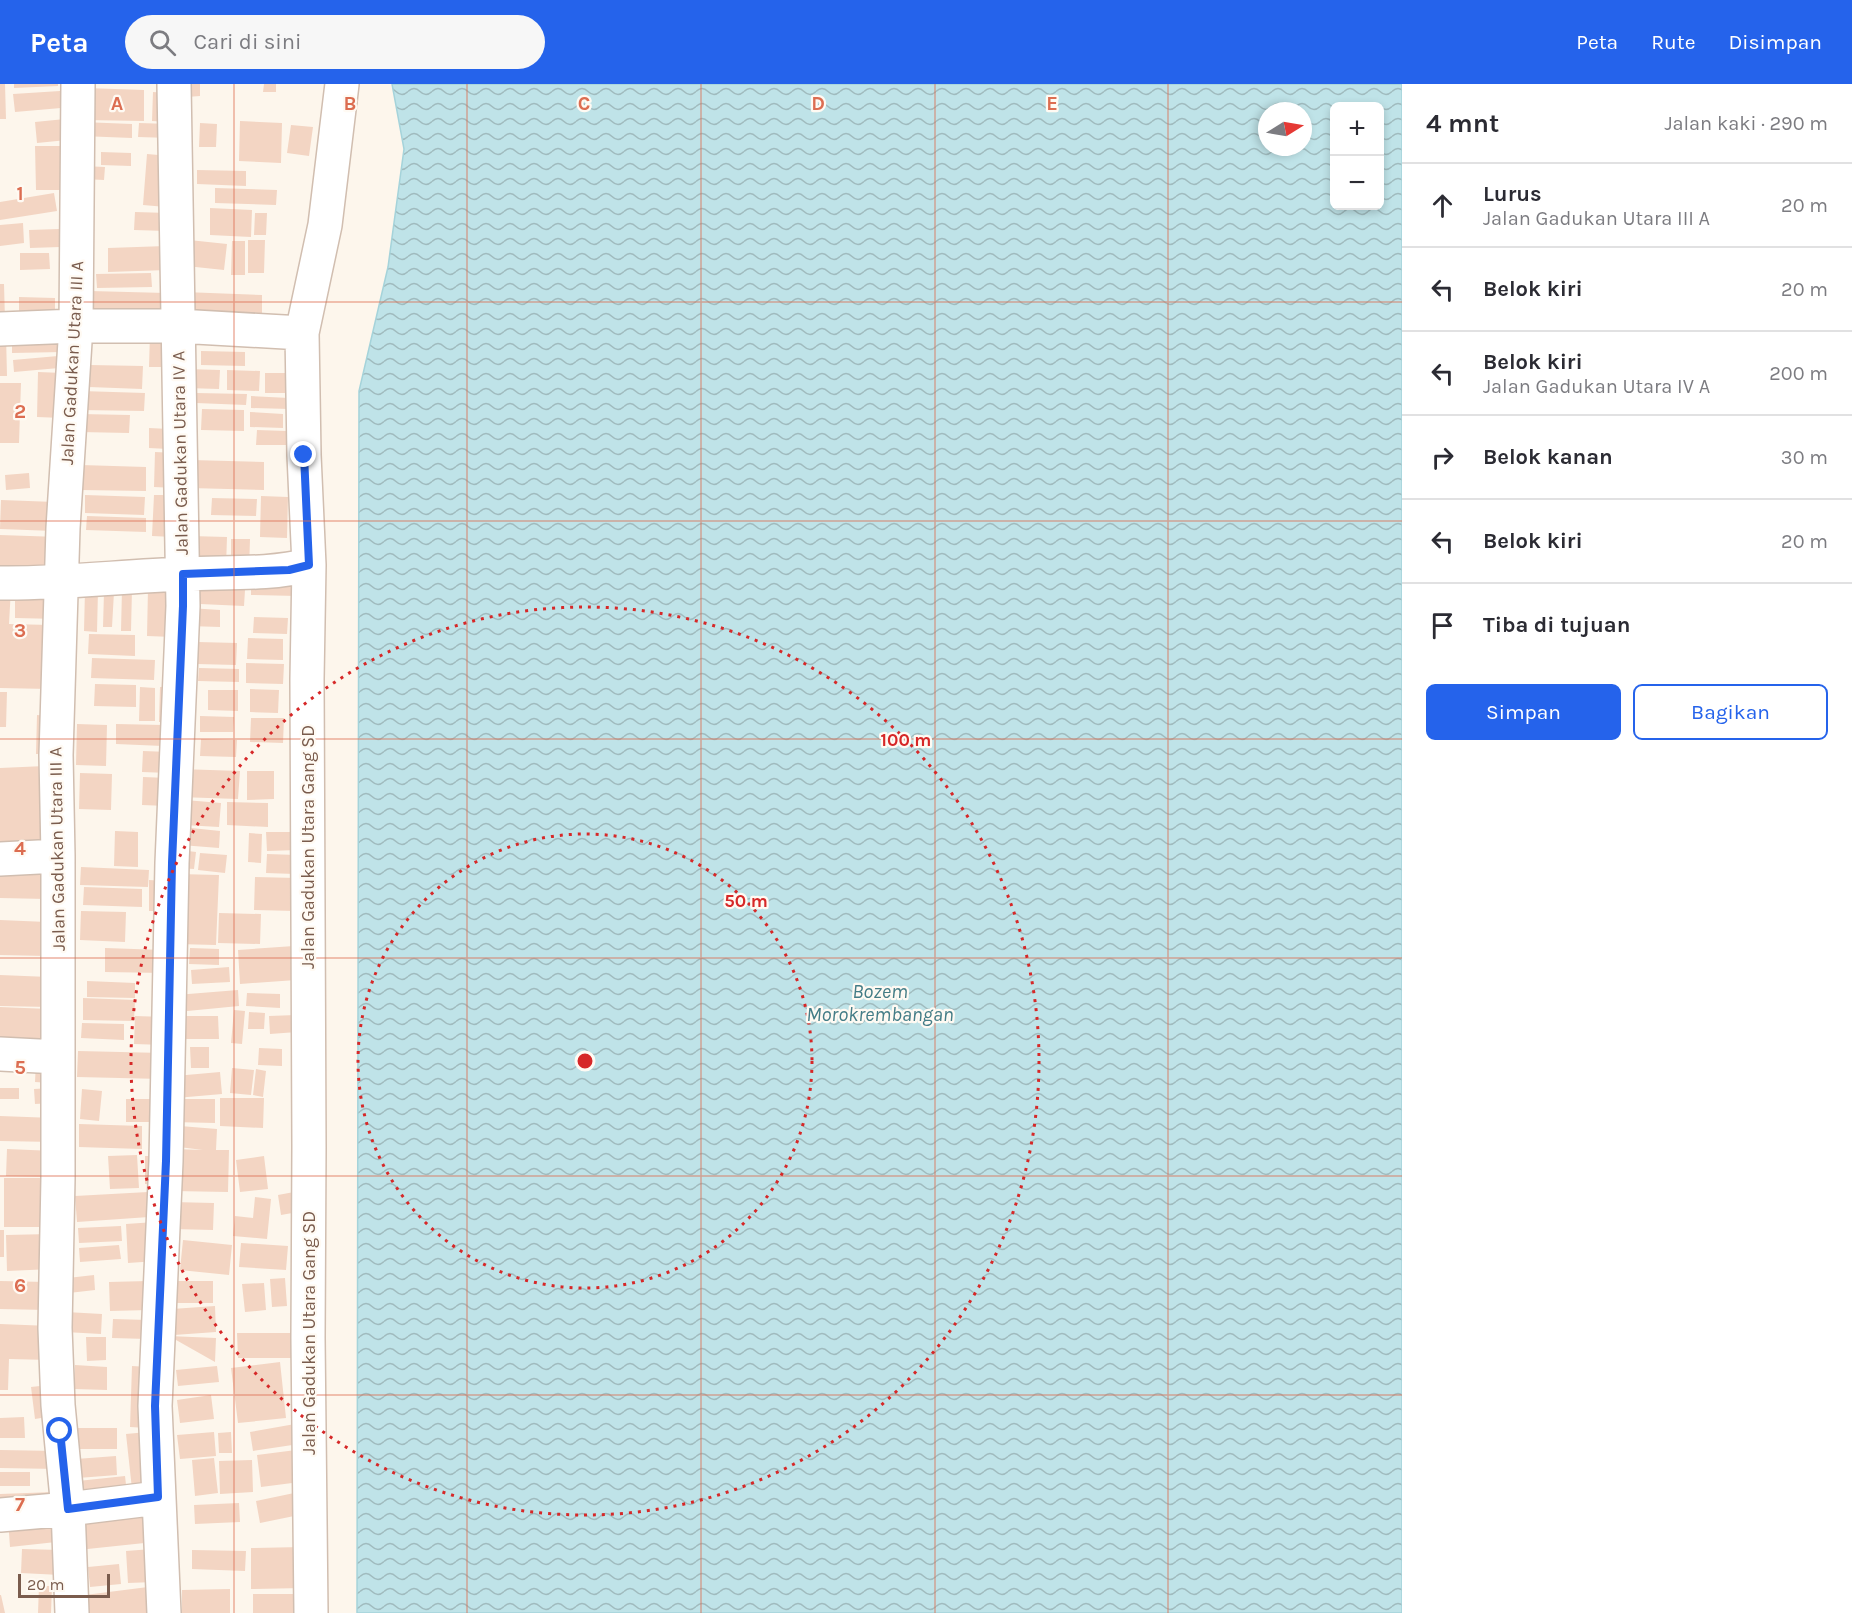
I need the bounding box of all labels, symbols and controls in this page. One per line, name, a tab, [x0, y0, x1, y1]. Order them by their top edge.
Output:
search box	[125, 15, 545, 69]
text: Peta	[30, 26, 89, 59]
icon: search	[146, 26, 179, 59]
text: Cari di sini	[194, 29, 302, 55]
text: Peta	[1576, 30, 1618, 54]
text: Rute	[1651, 30, 1695, 54]
text: Disimpan	[1728, 30, 1822, 54]
text: A	[111, 92, 124, 115]
text: B	[344, 92, 356, 115]
text: C	[578, 92, 590, 115]
text: D	[811, 92, 825, 115]
text: E	[1046, 92, 1058, 115]
north arrow	[1258, 102, 1312, 156]
map controls	[1330, 102, 1384, 210]
button: +	[1330, 102, 1384, 156]
text: 4 mnt	[1426, 108, 1499, 139]
text: Jalan kaki · 290 m	[1664, 112, 1828, 135]
button: −	[1330, 156, 1384, 210]
text: Lurus	[1483, 181, 1542, 207]
text: 1	[16, 182, 24, 205]
icon: ahead	[1426, 189, 1459, 222]
text: 20 m	[1781, 194, 1828, 217]
text: Jalan Gadukan Utara III A	[1483, 207, 1710, 230]
street label: Jalan Gadukan Utara III A	[56, 260, 88, 466]
icon: left	[1426, 273, 1459, 306]
text: Belok kiri	[1483, 276, 1583, 302]
text: 20 m	[1781, 278, 1828, 301]
text: Belok kiri	[1483, 349, 1583, 375]
street label: Jalan Gadukan Utara IV A	[167, 351, 193, 555]
icon: left	[1426, 357, 1459, 390]
text: 200 m	[1769, 362, 1828, 385]
text: Jalan Gadukan Utara IV A	[1483, 375, 1710, 398]
text: 2	[14, 400, 26, 423]
route end	[290, 441, 316, 467]
icon: right	[1426, 441, 1459, 474]
text: Belok kanan	[1483, 444, 1613, 470]
text: 30 m	[1781, 446, 1828, 469]
icon: left	[1426, 525, 1459, 558]
text: Belok kiri	[1483, 528, 1583, 554]
text: 20 m	[1781, 530, 1828, 553]
icon: arrive	[1426, 609, 1459, 642]
text: Tiba di tujuan	[1483, 612, 1630, 638]
text: 3	[14, 619, 26, 642]
button: Simpan	[1426, 684, 1621, 740]
button: Bagikan	[1633, 684, 1828, 740]
street label: Jalan Gadukan Utara Gang SD	[297, 725, 319, 969]
text: 100 m	[881, 729, 931, 751]
street label: Jalan Gadukan Utara III A	[44, 747, 70, 951]
text: 4	[14, 837, 26, 860]
text: 50 m	[724, 890, 768, 912]
water label: Bozem Morokrembangan	[806, 980, 954, 1026]
centre of rings	[575, 1051, 595, 1071]
text: 5	[14, 1056, 26, 1079]
street label: Jalan Gadukan Utara Gang SD	[298, 1211, 320, 1455]
text: 6	[14, 1274, 26, 1297]
route start	[46, 1417, 72, 1443]
text: 7	[15, 1493, 25, 1516]
scale bar	[18, 1571, 110, 1598]
text: 20 m	[27, 1575, 65, 1594]

